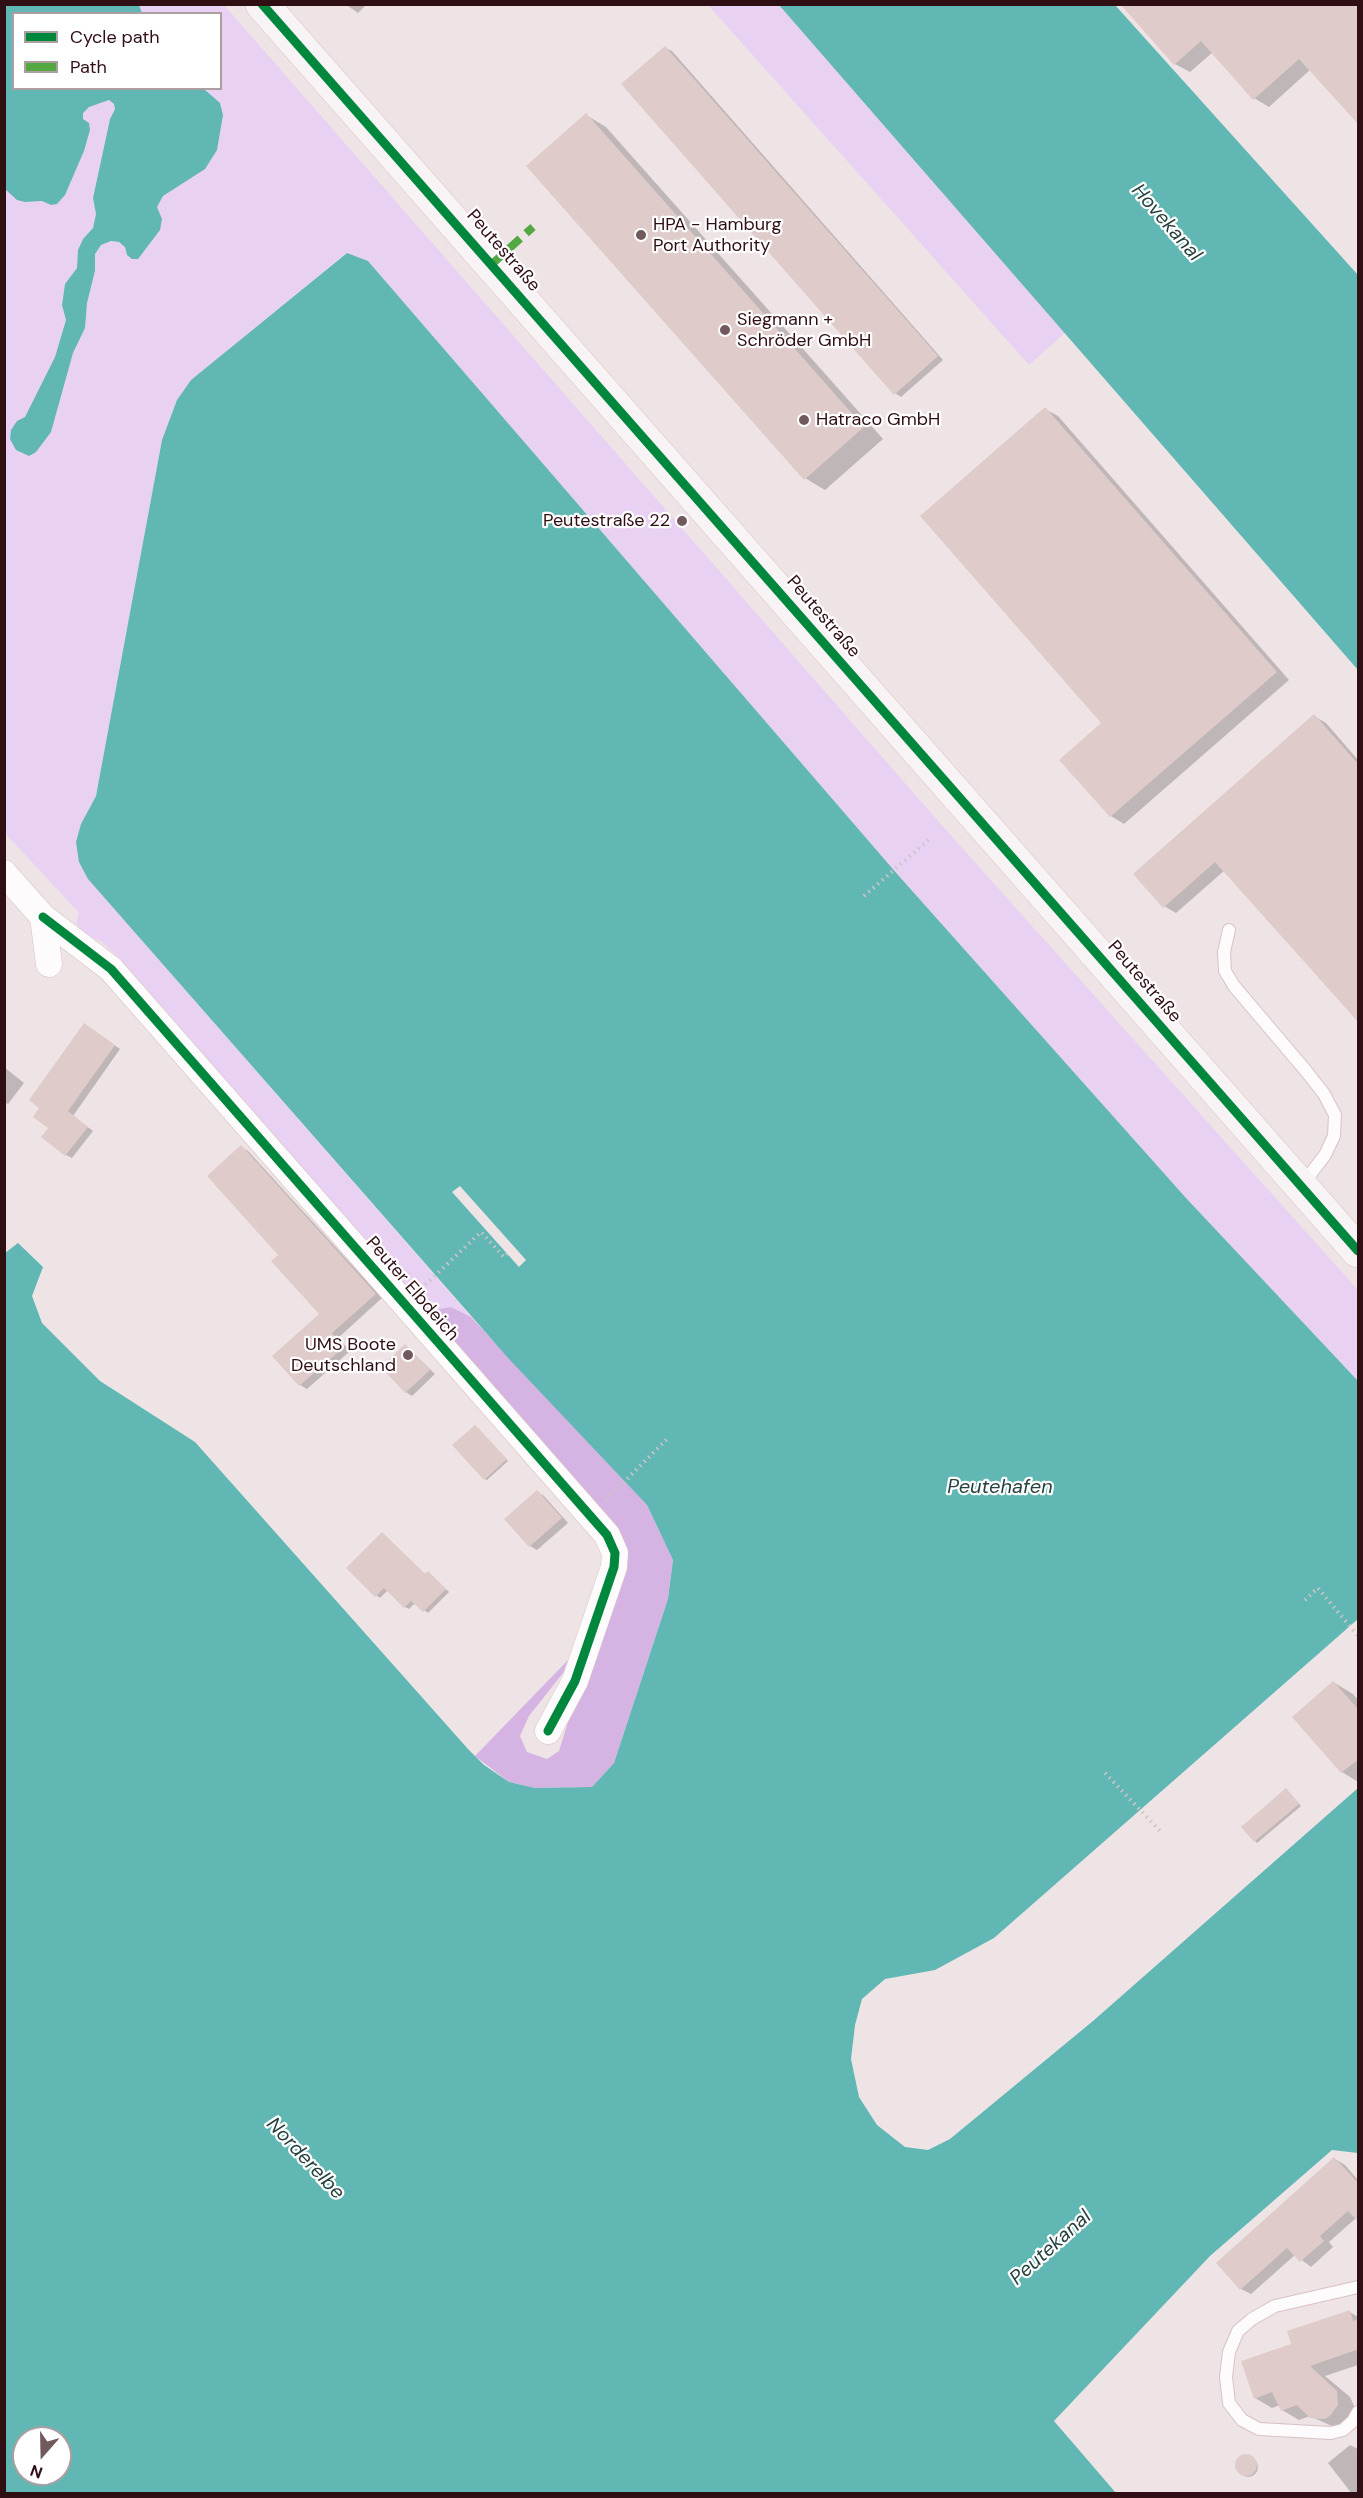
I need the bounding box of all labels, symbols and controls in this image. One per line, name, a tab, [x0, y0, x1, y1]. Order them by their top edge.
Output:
legend	[12, 12, 222, 90]
text: Cycle path	[70, 25, 160, 49]
text: Path	[70, 55, 107, 79]
water label: Hovekanal	[1126, 179, 1206, 267]
street label: Peutestraße	[462, 206, 544, 296]
place label: HPA - Hamburg Port Authority	[653, 214, 782, 256]
marker: HPA - Hamburg Port Authority	[634, 228, 648, 242]
place label: Siegmann + Schröder GmbH	[737, 309, 871, 352]
marker: Siegmann + Schröder GmbH	[718, 323, 732, 337]
place label: Hatraco GmbH	[816, 409, 940, 431]
marker: Hatraco GmbH	[797, 413, 811, 427]
place label: Peutestraße 22	[543, 510, 670, 532]
marker: Peutestraße 22	[675, 514, 689, 528]
street label: Peutestraße	[782, 572, 864, 662]
street label: Peutestraße	[1103, 937, 1185, 1027]
street label: Peuter Elbdeich	[361, 1233, 463, 1345]
place label: UMS Boote Deutschland	[291, 1334, 396, 1376]
marker: UMS Boote Deutschland	[401, 1348, 415, 1362]
water label: Peutehafen	[947, 1476, 1053, 1500]
water label: Norderelbe	[261, 2113, 349, 2205]
water label: Peutekanal	[1006, 2205, 1096, 2291]
north arrow	[12, 2426, 72, 2486]
text: N	[27, 2460, 45, 2483]

